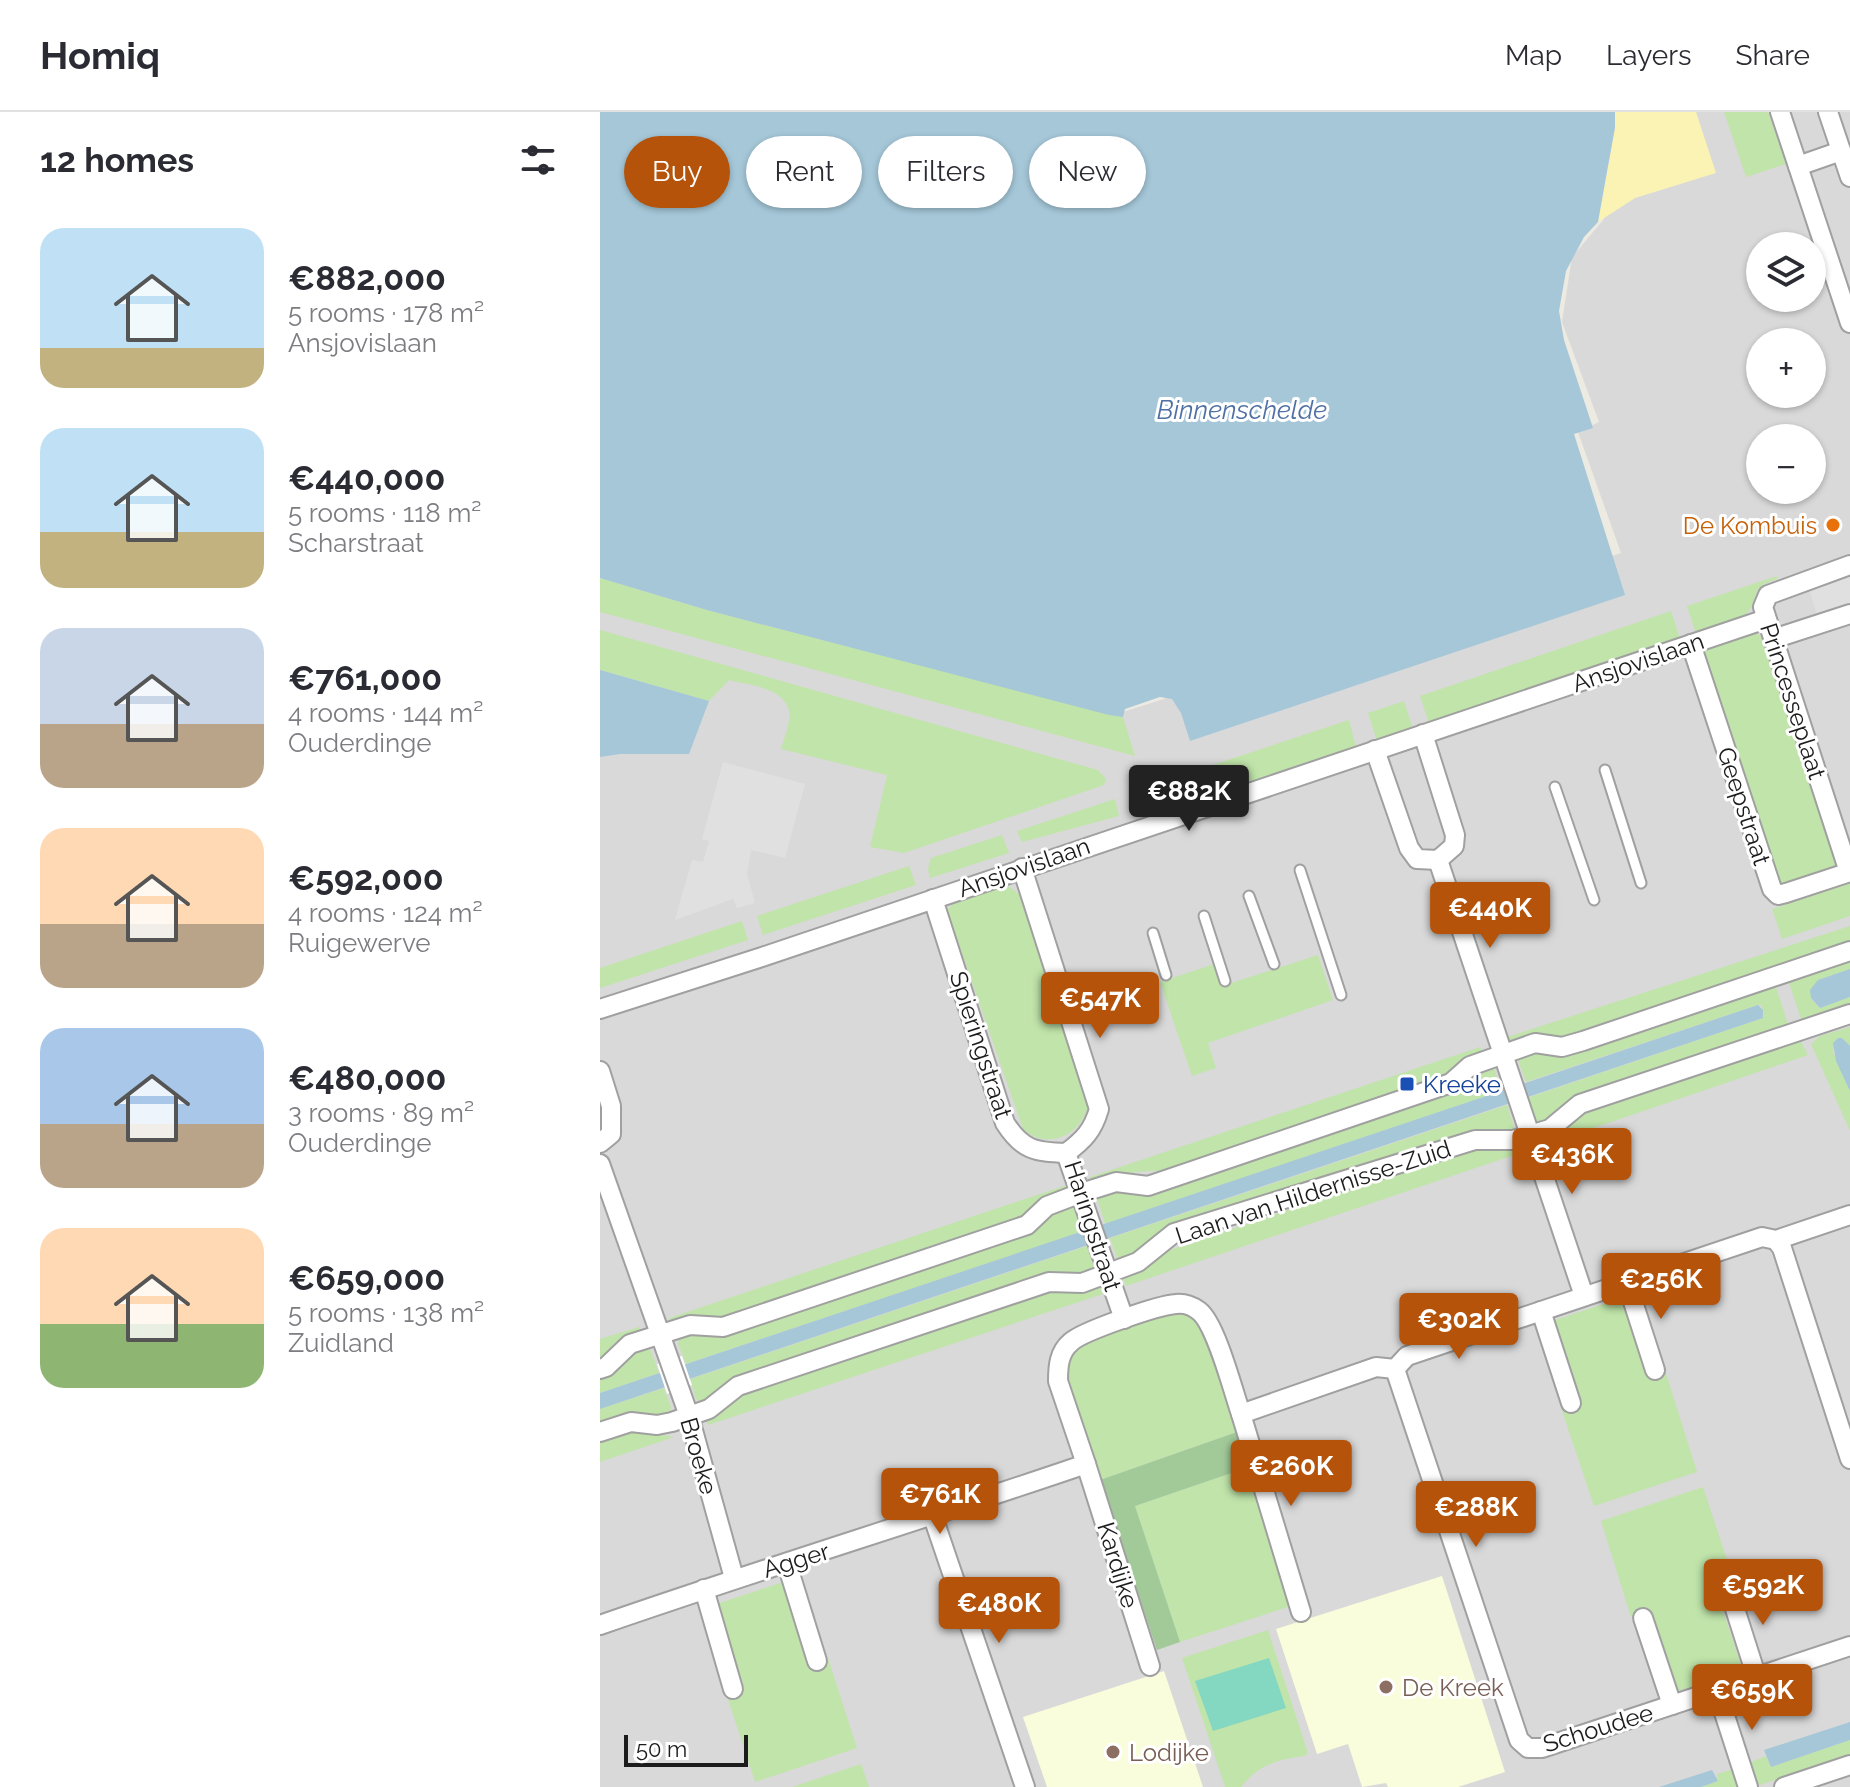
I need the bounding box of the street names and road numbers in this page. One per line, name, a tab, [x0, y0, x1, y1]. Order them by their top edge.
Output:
street label: Princesseplaat	[1754, 619, 1832, 783]
street label: Ansjovislaan	[1568, 626, 1708, 698]
street label: Geepstraat	[1711, 743, 1777, 869]
street label: Ansjovislaan	[954, 831, 1094, 903]
street label: Spieringstraat	[944, 968, 1018, 1122]
street label: Laan van Hildernisse-Zuid	[1172, 1134, 1454, 1250]
street label: Haringstraat	[1058, 1157, 1128, 1295]
street label: Broeke	[674, 1414, 724, 1498]
street label: Kardijke	[1091, 1519, 1145, 1611]
street label: Agger	[759, 1536, 833, 1584]
street label: Schoudee	[1540, 1698, 1656, 1758]

